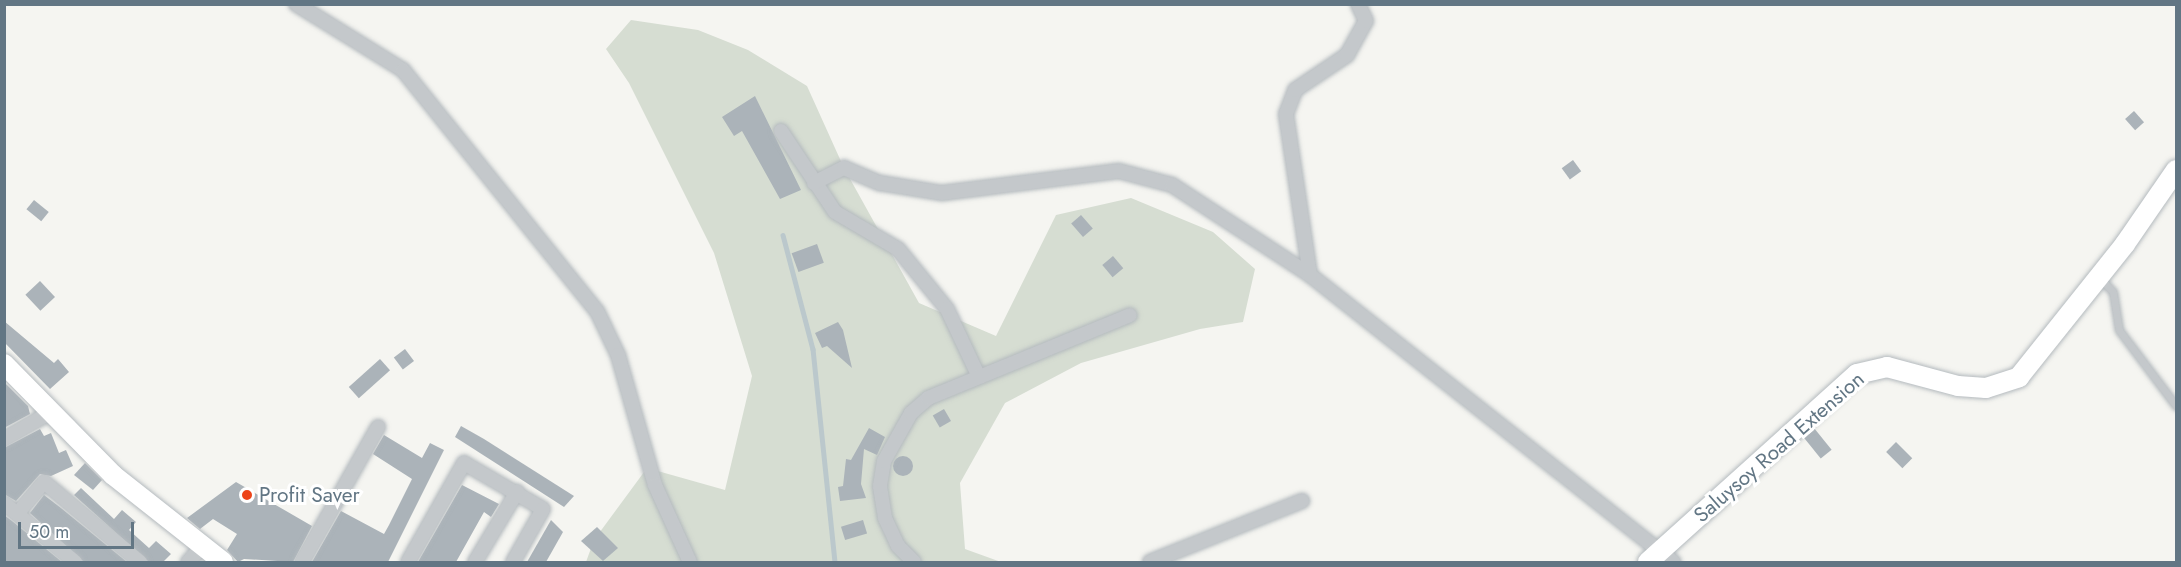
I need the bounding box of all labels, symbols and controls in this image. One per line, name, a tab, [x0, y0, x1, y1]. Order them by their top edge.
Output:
street label: Saluysoy Road Extension	[1689, 366, 1869, 528]
place label: Profit Saver	[259, 482, 360, 508]
marker: Profit Saver	[240, 488, 254, 502]
scale bar	[21, 510, 136, 548]
text: 50 m	[29, 519, 69, 545]

